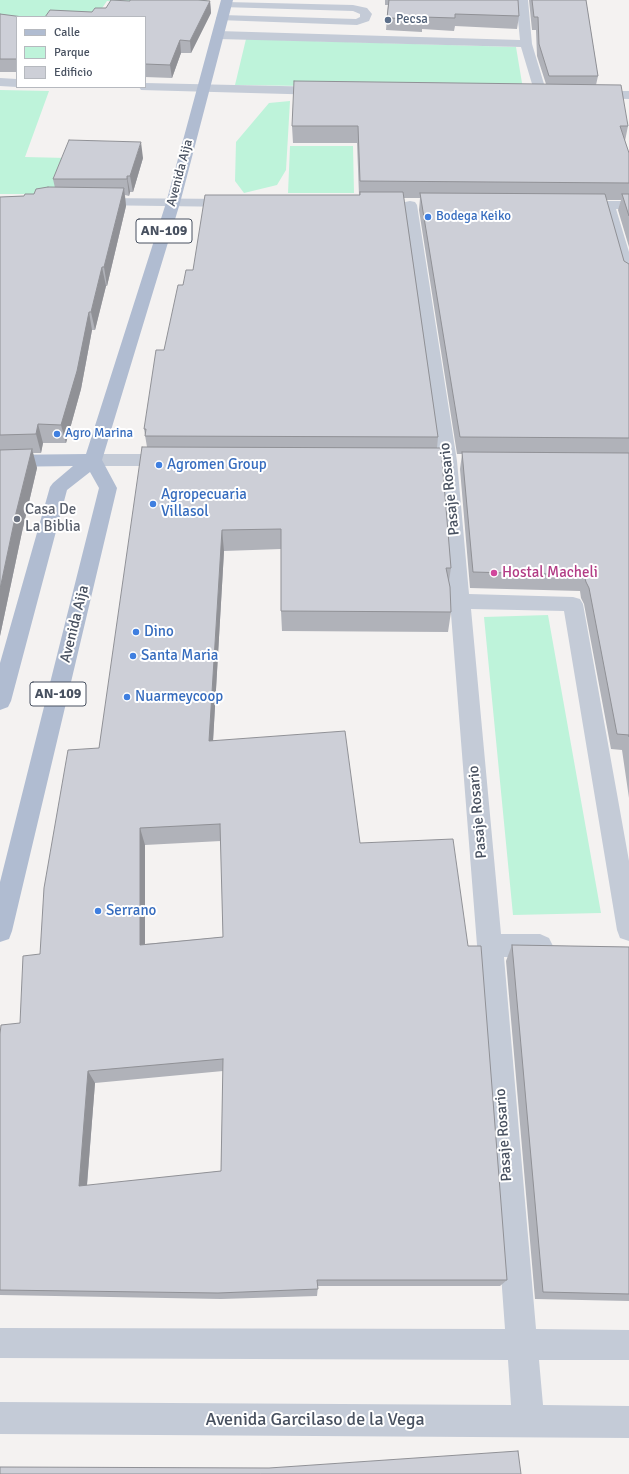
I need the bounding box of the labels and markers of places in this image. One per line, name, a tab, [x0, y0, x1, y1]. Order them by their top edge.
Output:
place label: Pecsa	[396, 12, 428, 28]
marker: Pecsa	[383, 15, 393, 25]
place label: Bodega Keiko	[436, 209, 511, 225]
marker: Bodega Keiko	[423, 212, 433, 222]
place label: Agro Marina	[65, 426, 133, 442]
marker: Agro Marina	[52, 429, 62, 439]
place label: Agromen Group	[167, 456, 267, 474]
marker: Agromen Group	[154, 460, 164, 470]
place label: Agropecuaria Villasol	[161, 486, 247, 521]
marker: Agropecuaria Villasol	[148, 499, 158, 509]
place label: Casa De La Biblia	[25, 501, 81, 536]
marker: Casa De La Biblia	[12, 514, 22, 524]
place label: Hostal Macheli	[502, 564, 598, 582]
marker: Hostal Macheli	[489, 568, 499, 578]
place label: Dino	[144, 623, 174, 641]
marker: Dino	[131, 627, 141, 637]
place label: Santa Maria	[141, 647, 218, 665]
marker: Santa Maria	[128, 651, 138, 661]
place label: Nuarmeycoop	[135, 688, 223, 706]
marker: Nuarmeycoop	[122, 692, 132, 702]
place label: Serrano	[106, 902, 156, 920]
marker: Serrano	[93, 906, 103, 916]

